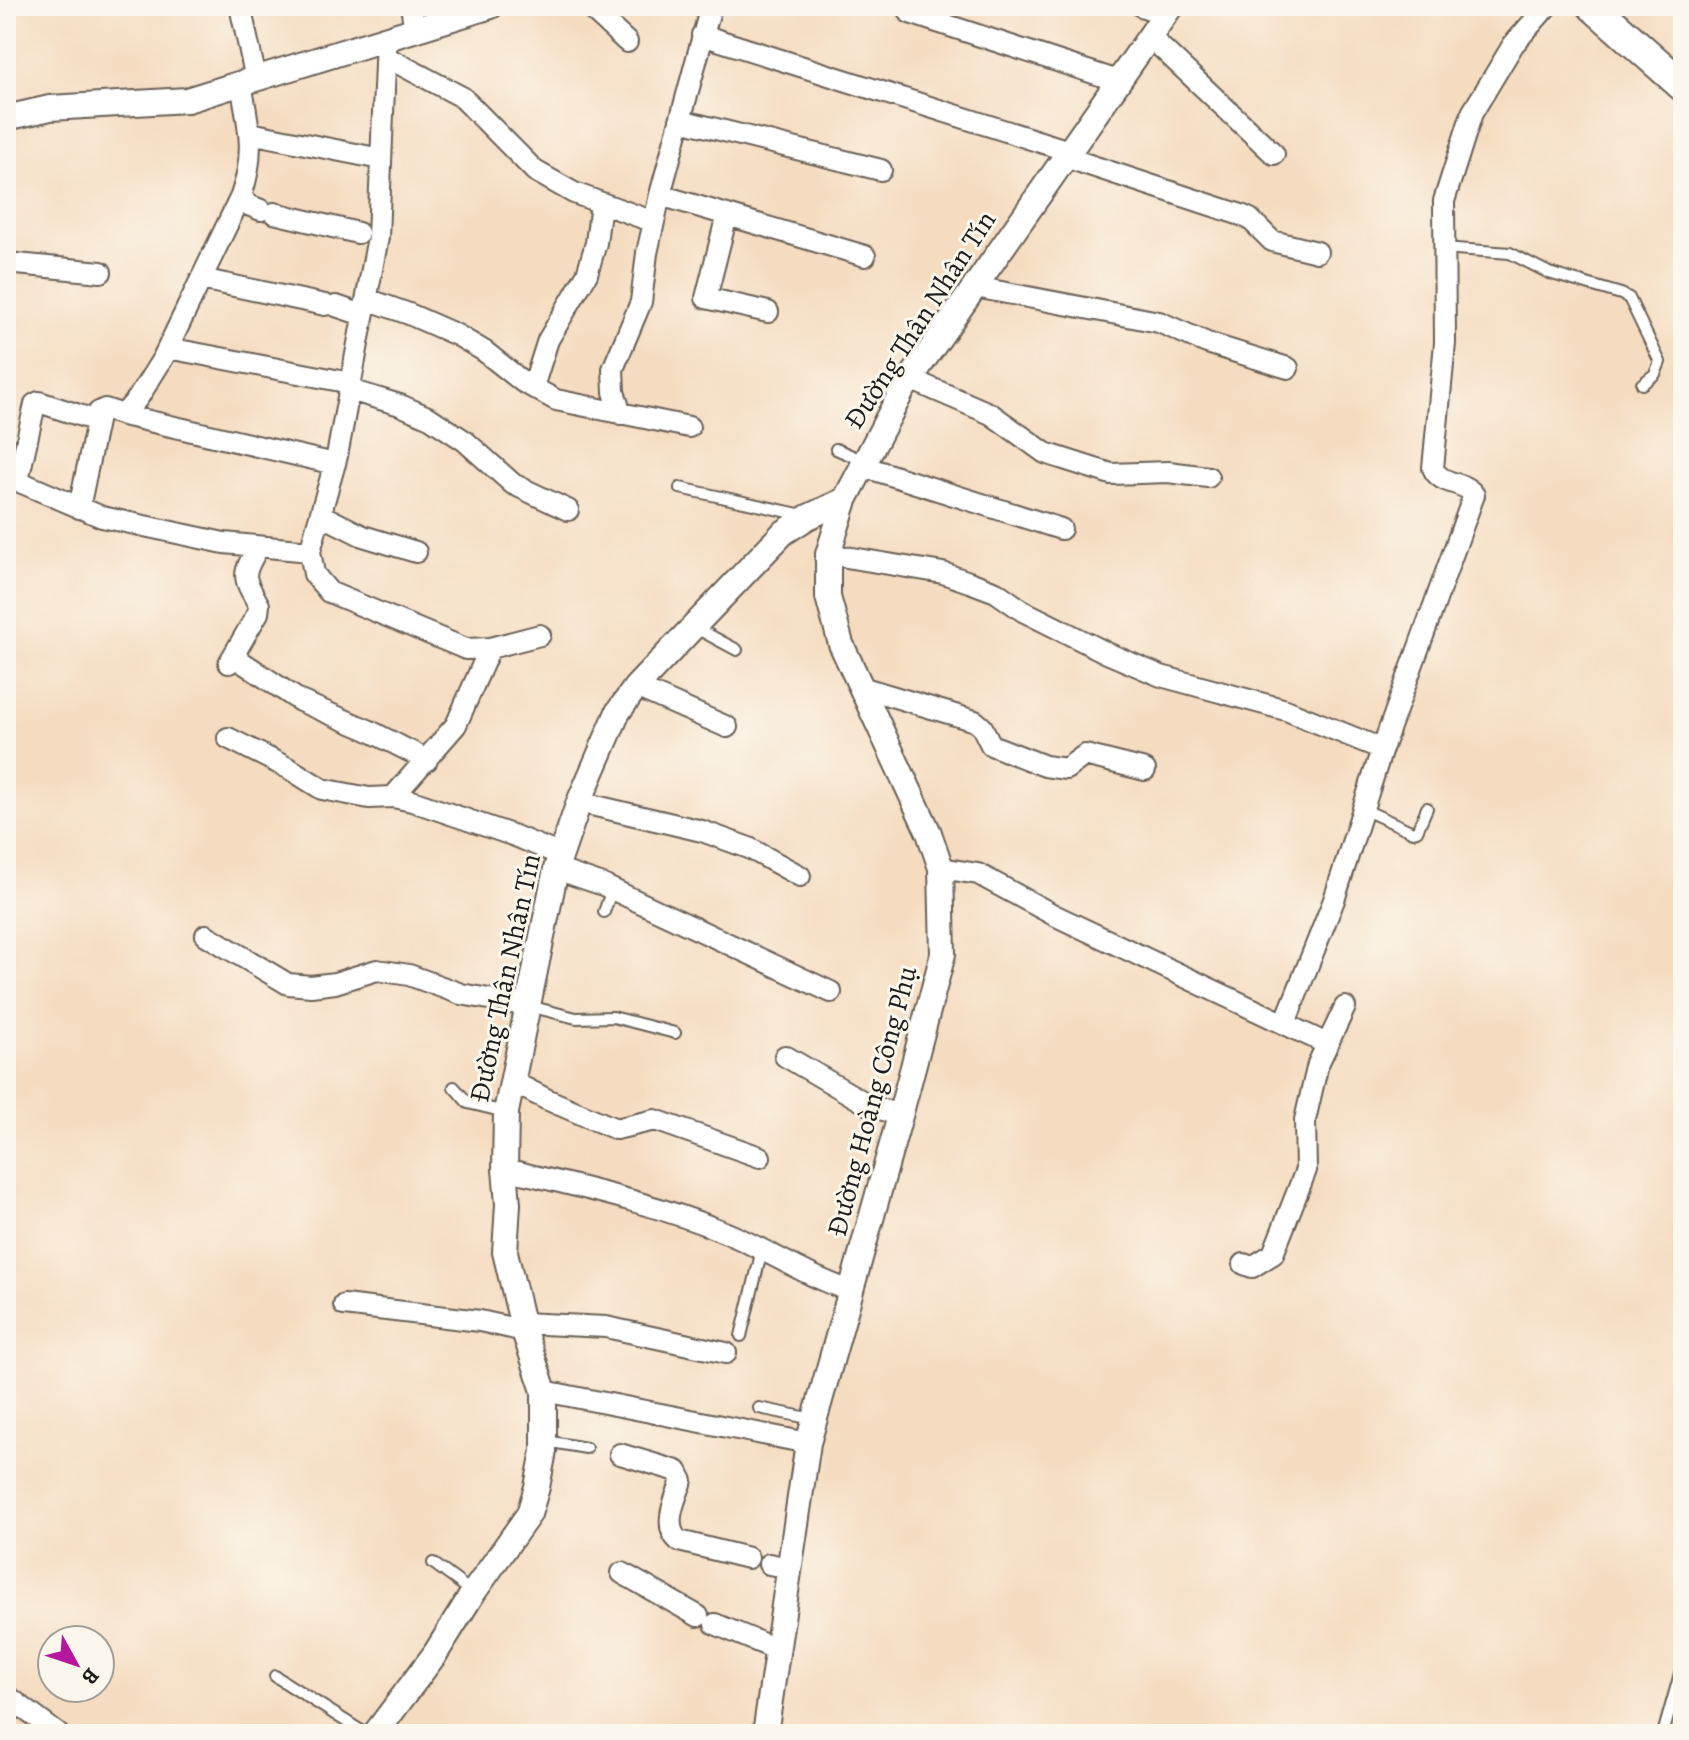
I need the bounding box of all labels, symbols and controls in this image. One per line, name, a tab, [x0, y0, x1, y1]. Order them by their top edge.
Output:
street label: Đường Thân Nhân Tín	[835, 203, 1005, 437]
street label: Đường Thân Nhân Tín	[460, 850, 550, 1106]
street label: Đường Hoàng Công Phụ	[818, 961, 927, 1240]
north arrow	[36, 1624, 116, 1704]
text: B	[75, 1661, 106, 1691]

